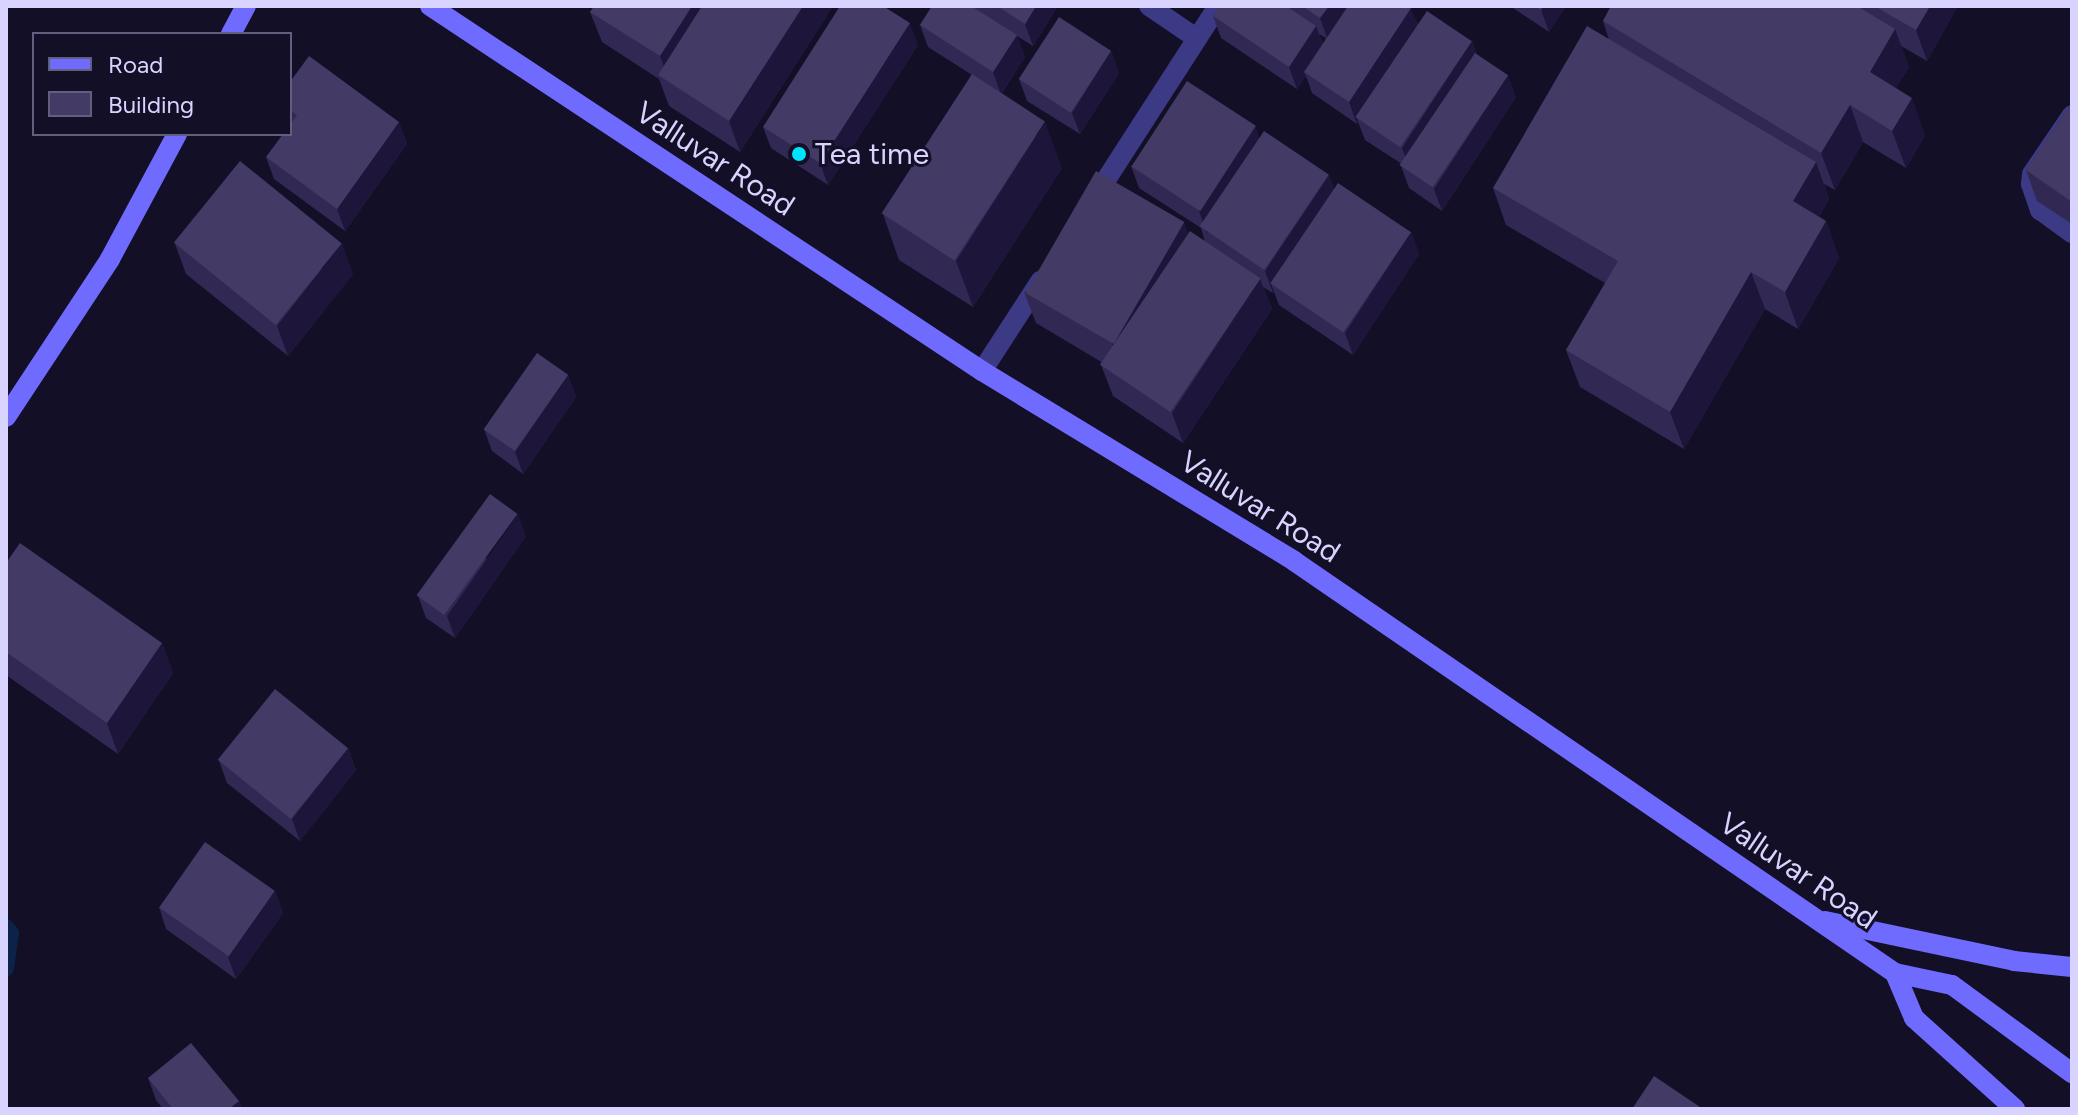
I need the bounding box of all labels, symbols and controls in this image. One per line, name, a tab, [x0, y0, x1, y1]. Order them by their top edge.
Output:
legend	[32, 32, 292, 136]
text: Road	[108, 50, 163, 79]
text: Building	[108, 90, 194, 119]
street label: Valluvar Road	[629, 94, 801, 224]
place label: Tea time	[815, 136, 929, 172]
marker: Tea time	[790, 145, 808, 163]
street label: Valluvar Road	[1173, 444, 1347, 570]
street label: Valluvar Road	[1712, 805, 1884, 937]

